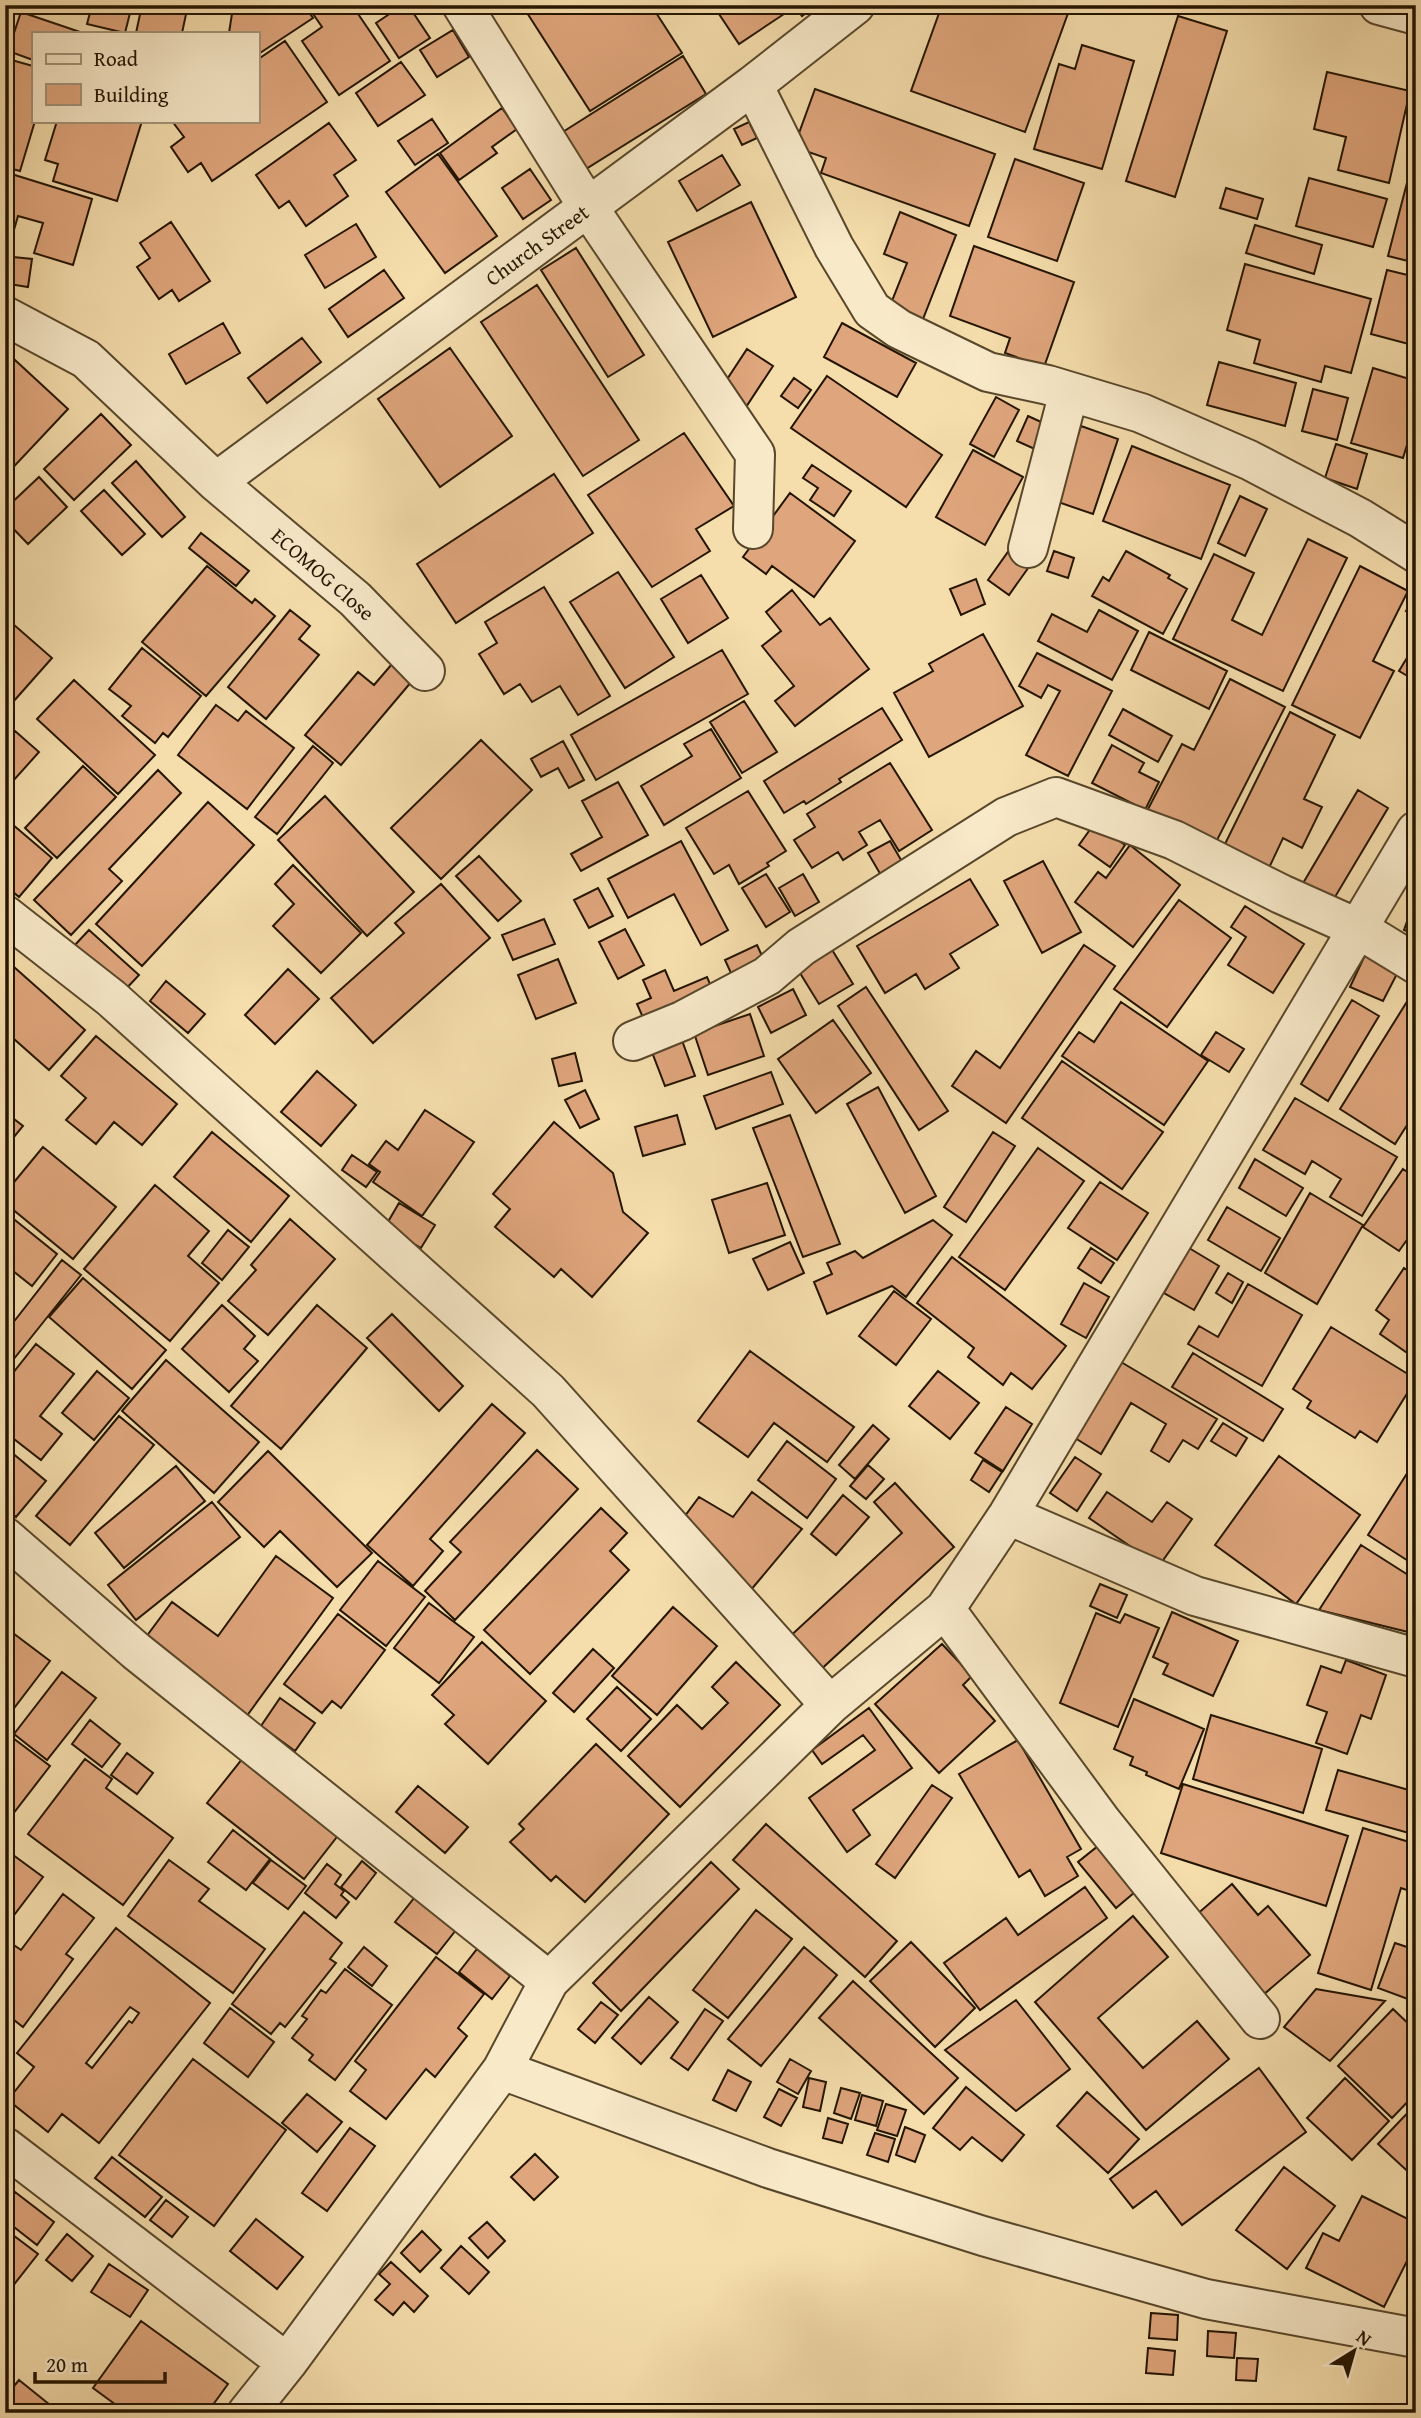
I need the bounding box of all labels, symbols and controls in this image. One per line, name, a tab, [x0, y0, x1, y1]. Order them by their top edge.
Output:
legend	[32, 32, 259, 122]
text: Road	[94, 43, 139, 74]
text: Building	[94, 79, 169, 110]
street label: Church Street	[479, 196, 596, 293]
street label: ECOMOG Close	[265, 520, 382, 628]
north arrow	[1320, 2316, 1390, 2386]
text: N	[1351, 2322, 1378, 2353]
scale bar	[35, 2341, 164, 2385]
text: 20 m	[46, 2349, 88, 2380]

